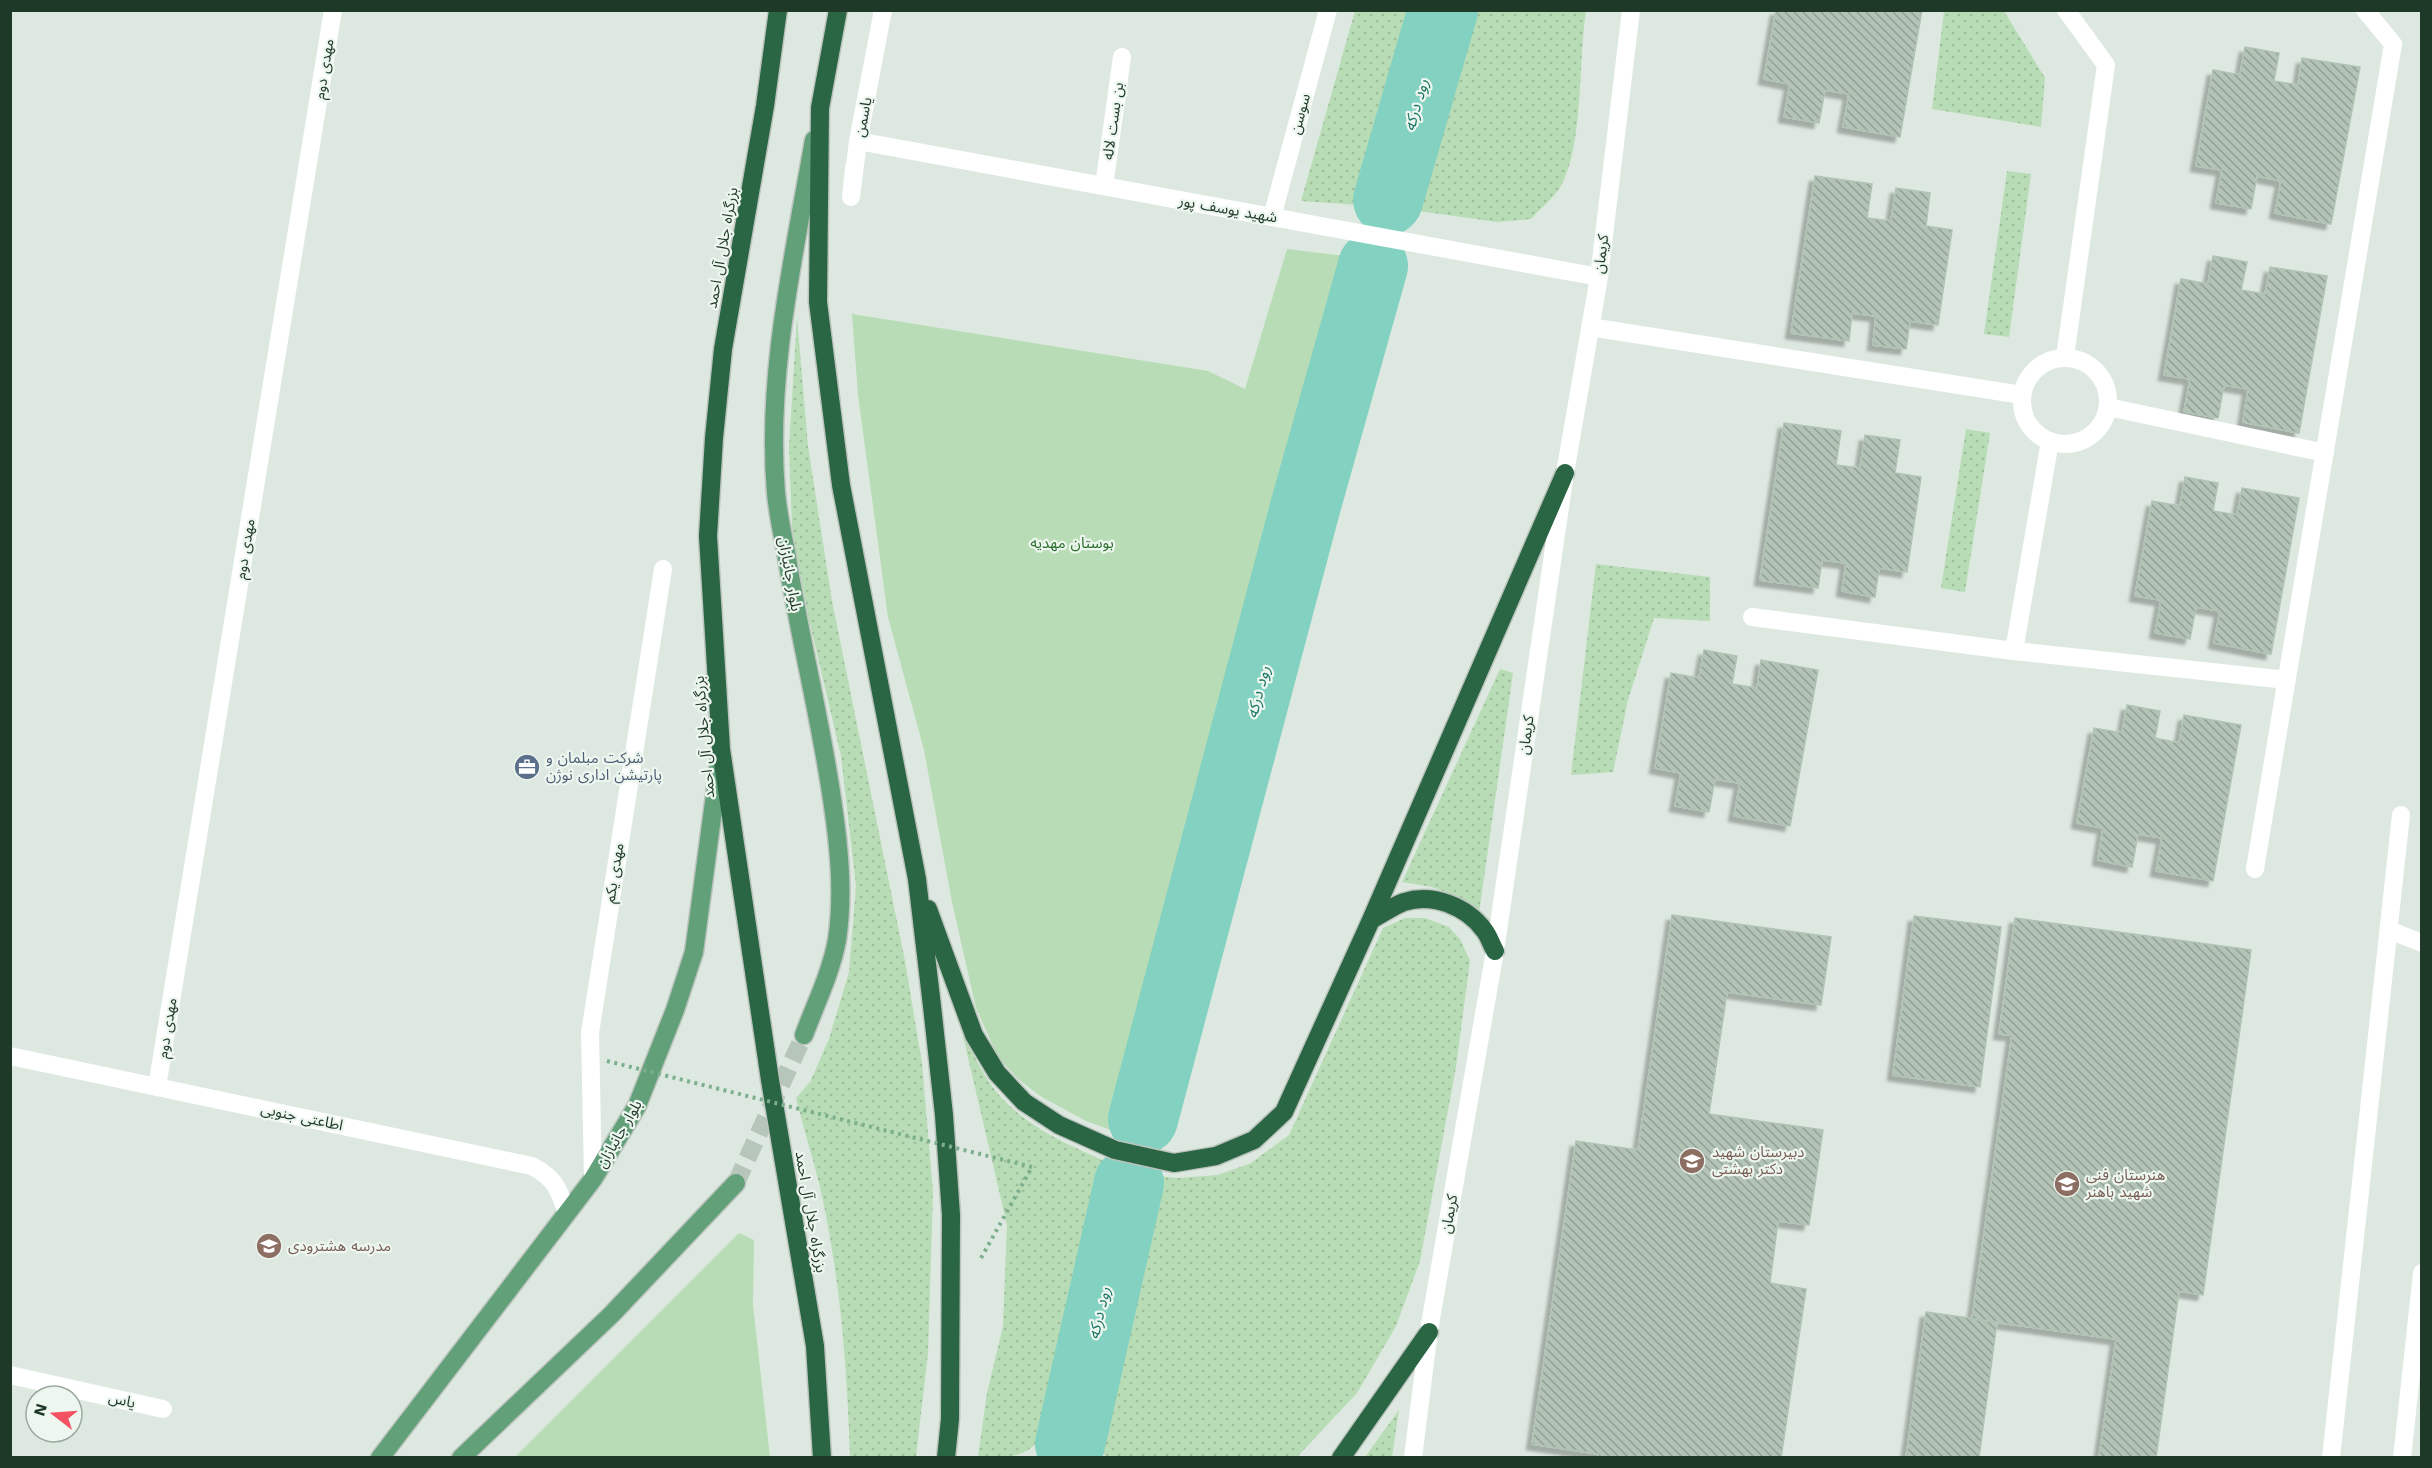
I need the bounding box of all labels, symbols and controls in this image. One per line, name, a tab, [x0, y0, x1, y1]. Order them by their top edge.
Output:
street label: مهدی دوم	[310, 37, 340, 101]
water label: رود درکه	[1400, 77, 1433, 133]
street label: بن بست لاله	[1099, 81, 1127, 161]
street label: سوسن	[1286, 91, 1314, 136]
street label: یاسمن	[850, 96, 876, 138]
street label: بزرگراه جلال آل احمد	[702, 186, 742, 310]
street label: شهید یوسف پور	[1176, 191, 1279, 228]
street label: کریمان	[1590, 233, 1612, 275]
street label: مهدی دوم	[231, 517, 261, 581]
park label: بوستان مهدیه	[1030, 534, 1114, 552]
street label: بلوار جانبازان	[775, 535, 805, 613]
water label: رود درکه	[1242, 664, 1274, 720]
street label: بزرگراه جلال آل احمد	[690, 675, 718, 799]
street label: کریمان	[1514, 713, 1538, 756]
place label: شرکت مبلمان و پارتیشن اداری نوژن	[546, 749, 662, 785]
office icon: شرکت مبلمان و پارتیشن اداری نوژن	[512, 752, 542, 782]
street label: مهدی یکم	[600, 842, 630, 905]
street label: مهدی دوم	[153, 996, 183, 1060]
street label: بلوار جانبازان	[592, 1097, 646, 1171]
street label: اطاعتی جنوبی	[259, 1100, 345, 1134]
place label: دبیرستان شهید دکتر بهشتی	[1712, 1143, 1804, 1178]
school or university icon: دبیرستان شهید دکتر بهشتی	[1677, 1146, 1707, 1176]
street label: بزرگراه جلال آل احمد	[791, 1150, 831, 1274]
place label: هنرستان فنی شهید باهنر	[2085, 1166, 2165, 1201]
school or university icon: هنرستان فنی شهید باهنر	[2052, 1169, 2082, 1199]
street label: کریمان	[1437, 1192, 1461, 1235]
school or university icon: مدرسه هشترودی	[254, 1231, 284, 1261]
place label: مدرسه هشترودی	[288, 1237, 391, 1255]
water label: رود درکه	[1084, 1285, 1114, 1341]
north arrow	[24, 1384, 84, 1444]
street label: یاس	[107, 1388, 137, 1412]
text: N	[29, 1401, 51, 1418]

